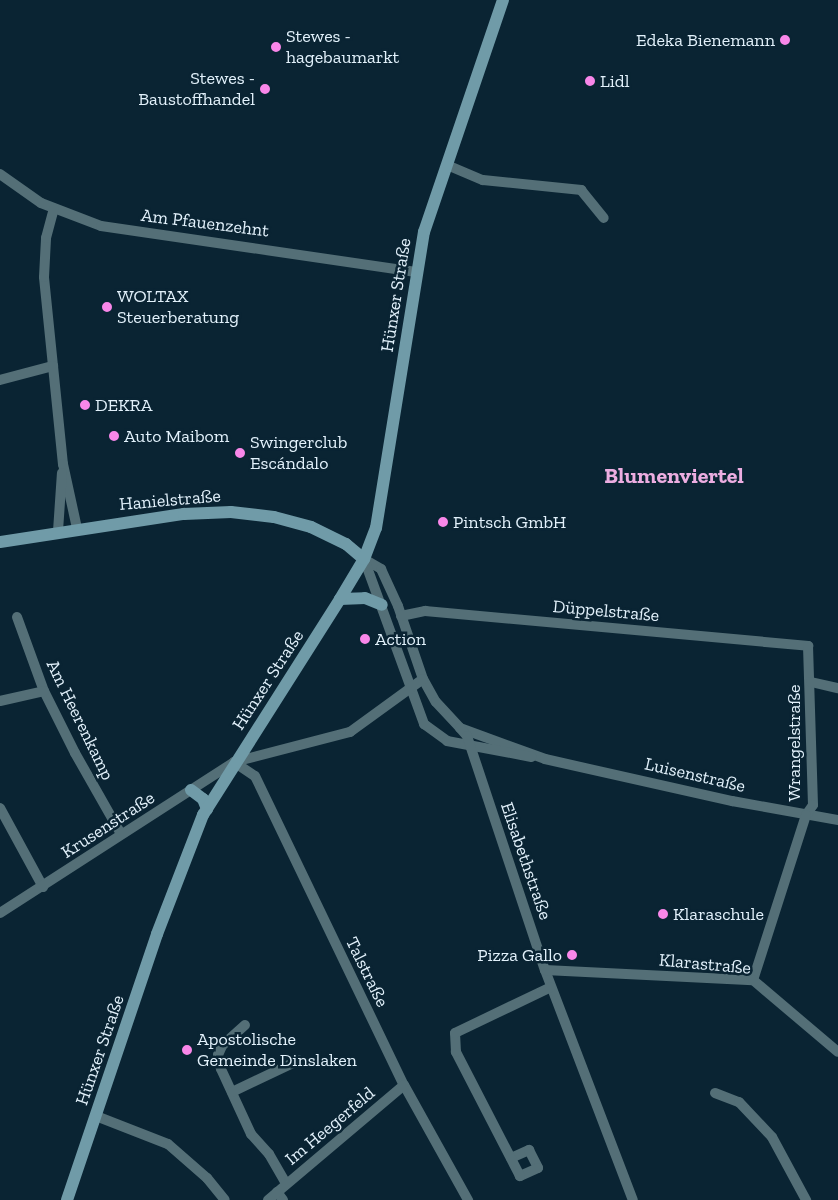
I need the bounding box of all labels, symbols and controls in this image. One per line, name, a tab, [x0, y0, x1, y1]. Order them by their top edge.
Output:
place label: Stewes - hagebaumarkt	[286, 26, 399, 68]
place label: Edeka Bienemann	[636, 29, 775, 51]
marker: Edeka Bienemann	[779, 34, 791, 46]
marker: Stewes - hagebaumarkt	[270, 41, 282, 53]
place label: Stewes - Baustoffhandel	[138, 68, 255, 110]
place label: Lidl	[600, 70, 630, 92]
marker: Lidl	[584, 75, 596, 87]
marker: Stewes - Baustoffhandel	[259, 83, 271, 95]
street label: Am Pfauenzehnt	[140, 204, 270, 242]
street label: Hünxer Straße	[376, 236, 416, 354]
place label: WOLTAX Steuerberatung	[117, 286, 239, 328]
marker: WOLTAX Steuerberatung	[101, 301, 113, 313]
place label: DEKRA	[95, 394, 152, 416]
marker: DEKRA	[79, 399, 91, 411]
place label: Auto Maibom	[124, 425, 229, 447]
marker: Auto Maibom	[108, 430, 120, 442]
place label: Swingerclub Escándalo	[250, 432, 347, 474]
marker: Swingerclub Escándalo	[234, 447, 246, 459]
district label: Blumenviertel	[604, 463, 744, 489]
street label: Hanielstraße	[118, 485, 222, 515]
place label: Pintsch GmbH	[453, 511, 567, 533]
marker: Pintsch GmbH	[437, 516, 449, 528]
street label: Düppelstraße	[552, 596, 660, 626]
street label: Hünxer Straße	[228, 626, 308, 734]
place label: Action	[375, 628, 426, 650]
marker: Action	[359, 633, 371, 645]
street label: Am Heerenkamp	[42, 656, 118, 784]
street label: Wrangelstraße	[783, 685, 805, 801]
street label: Luisenstraße	[643, 753, 747, 797]
street label: Krusenstraße	[57, 787, 159, 863]
street label: Elisabethstraße	[496, 799, 556, 923]
place label: Klaraschule	[673, 903, 764, 925]
marker: Klaraschule	[657, 908, 669, 920]
street label: Talstraße	[341, 934, 393, 1010]
place label: Pizza Gallo	[477, 944, 562, 966]
marker: Pizza Gallo	[566, 949, 578, 961]
street label: Klarastraße	[658, 949, 752, 979]
street label: Hünxer Straße	[71, 992, 129, 1108]
place label: Apostolische Gemeinde Dinslaken	[197, 1029, 357, 1072]
marker: Apostolische Gemeinde Dinslaken	[181, 1044, 193, 1056]
street label: Im Heegerfeld	[281, 1082, 379, 1170]

